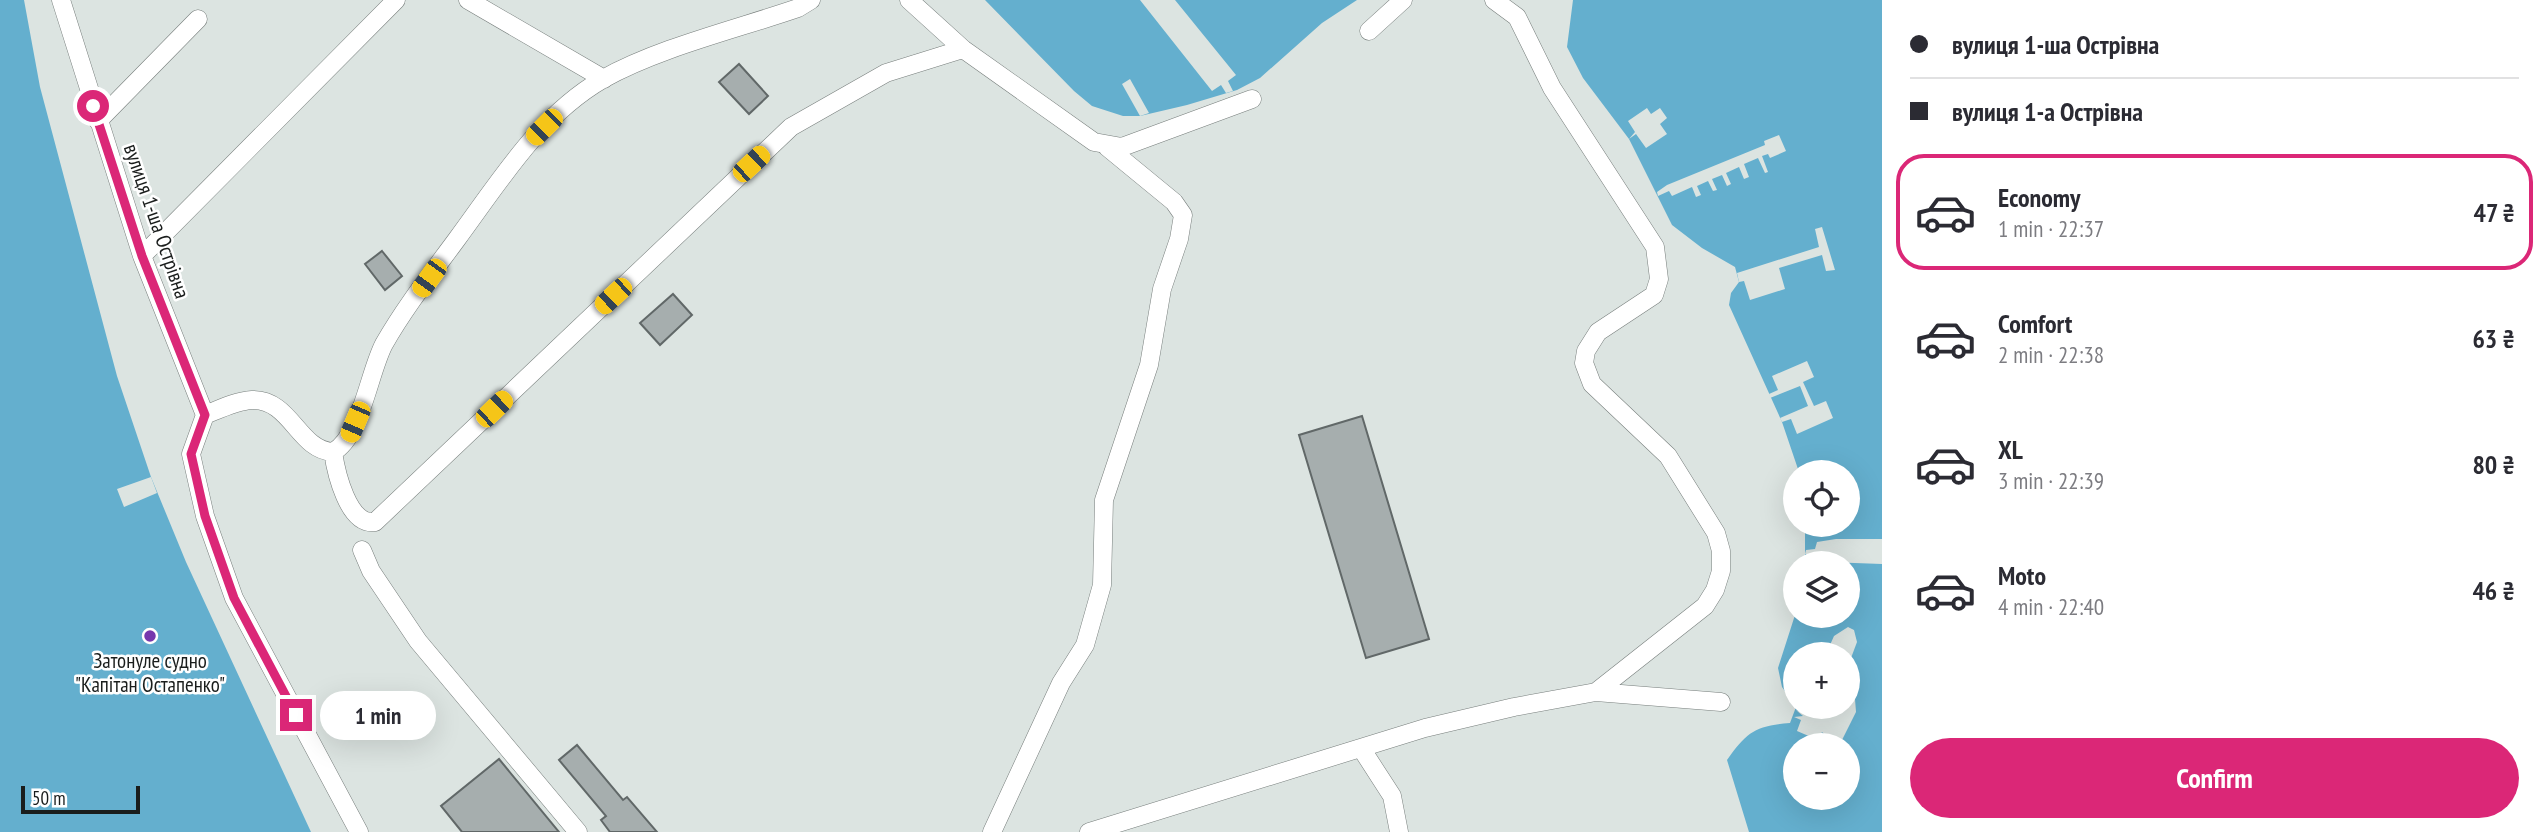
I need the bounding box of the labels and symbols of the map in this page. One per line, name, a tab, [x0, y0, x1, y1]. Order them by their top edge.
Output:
route start	[77, 90, 109, 122]
car	[522, 105, 567, 149]
street label: вулиця 1-ша Острівна	[118, 140, 196, 302]
car	[729, 142, 774, 186]
car	[409, 255, 450, 301]
car	[591, 274, 636, 318]
car	[472, 387, 517, 431]
car	[338, 399, 373, 445]
marker: Затонуле судно "Капітан Остапенко"	[142, 628, 158, 644]
place label: Затонуле судно "Капітан Остапенко"	[75, 647, 225, 698]
callout: 1 min	[320, 690, 436, 740]
route end	[280, 699, 312, 731]
scale bar	[21, 783, 140, 815]

